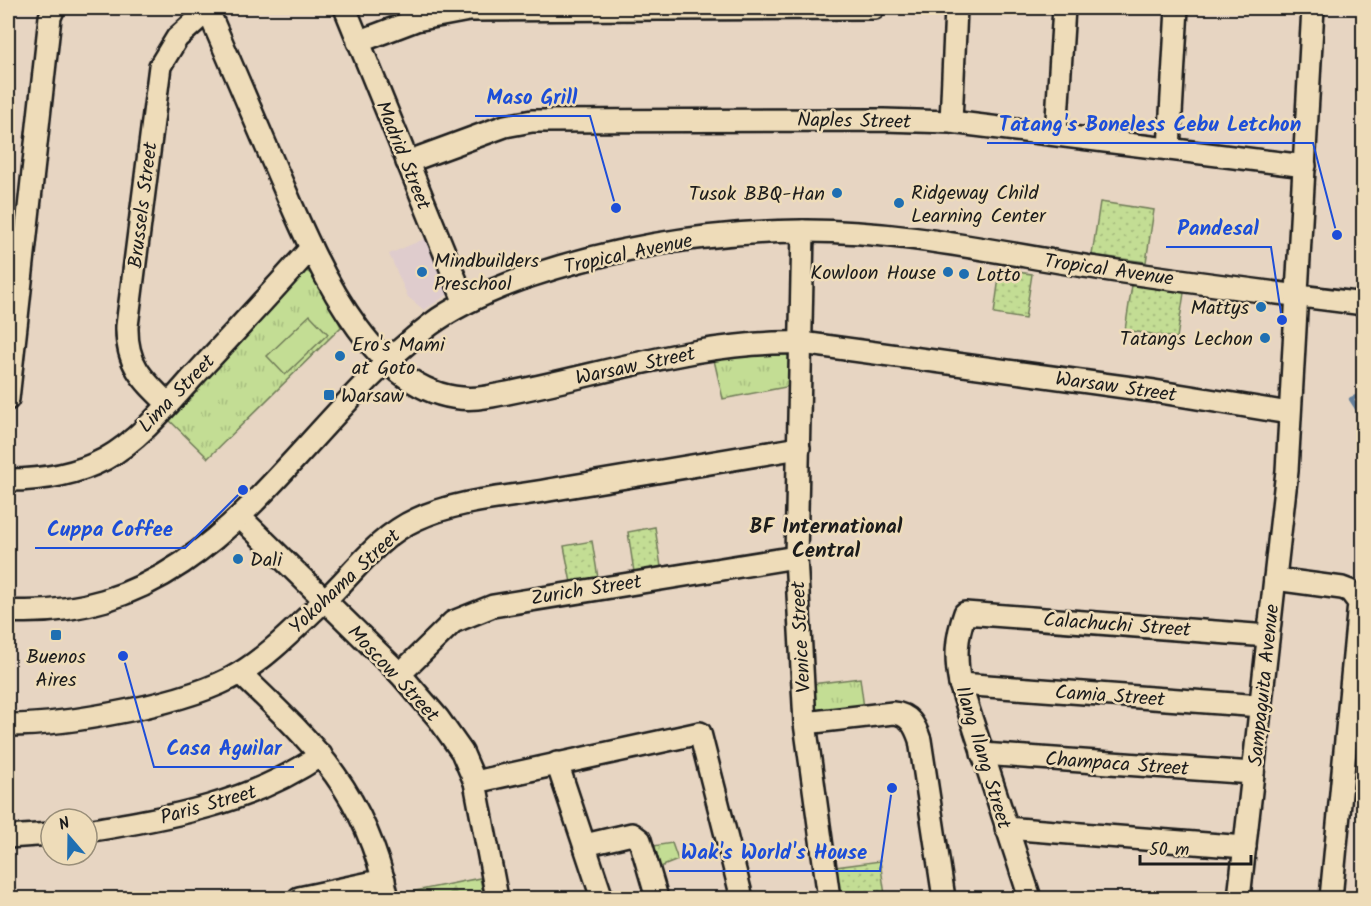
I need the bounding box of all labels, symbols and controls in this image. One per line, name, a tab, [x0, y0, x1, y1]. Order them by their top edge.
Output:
callout: Maso Grill	[475, 77, 590, 116]
text: Maso Grill	[487, 82, 578, 115]
street label: Madrid Street	[366, 96, 439, 215]
callout: Tatang's Boneless Cebu Letchon	[987, 104, 1313, 143]
street label: Naples Street	[797, 105, 911, 139]
text: Tatang's Boneless Cebu Letchon	[999, 109, 1301, 142]
street label: Brussels Street	[120, 140, 168, 270]
place label: Ridgeway Child Learning Center	[911, 178, 1047, 233]
place label: Tusok BBQ-Han	[689, 179, 825, 211]
marker: Tusok BBQ-Han	[830, 186, 844, 200]
marker: Ridgeway Child Learning Center	[892, 196, 906, 210]
callout: Pandesal	[1166, 208, 1271, 247]
text: Pandesal	[1177, 213, 1259, 246]
street label: Tropical Avenue	[561, 226, 696, 284]
place label: Mindbuilders Preschool	[434, 246, 540, 301]
street label: Tropical Avenue	[1042, 246, 1176, 296]
place label: Kowloon House	[810, 258, 936, 290]
place label: Lotto	[976, 260, 1021, 292]
marker: Mindbuilders Preschool	[415, 265, 429, 279]
marker: Kowloon House	[941, 265, 955, 279]
marker: Lotto	[957, 267, 971, 281]
place label: Mattys	[1190, 293, 1249, 325]
marker: Mattys	[1254, 300, 1268, 314]
place label: Tatangs Lechon	[1120, 324, 1253, 356]
place label: Ero's Mami at Goto	[352, 330, 446, 385]
marker: Tatangs Lechon	[1258, 331, 1272, 345]
street label: Warsaw Street	[573, 339, 699, 395]
street label: Lima Street	[131, 347, 224, 441]
marker: Ero's Mami at Goto	[333, 349, 347, 363]
street label: Warsaw Street	[1053, 364, 1178, 412]
place label: Warsaw	[341, 381, 405, 413]
marker: Warsaw	[322, 388, 336, 402]
callout: Cuppa Coffee	[35, 509, 185, 548]
district label: BF International Central	[750, 511, 903, 568]
text: Cuppa Coffee	[47, 514, 173, 547]
street label: Yokohama Street	[282, 522, 409, 643]
place label: Dali	[250, 545, 283, 577]
marker: Dali	[231, 552, 245, 566]
street label: Zurich Street	[529, 566, 644, 616]
street label: Venice Street	[783, 580, 821, 694]
street label: Sampaguita Avenue	[1241, 603, 1289, 768]
street label: Calachuchi Street	[1042, 605, 1192, 647]
street label: Moscow Street	[339, 618, 447, 731]
marker: Buenos Aires	[49, 628, 63, 642]
place label: Buenos Aires	[26, 642, 86, 697]
street label: Camia Street	[1054, 677, 1166, 717]
street label: Ilang Ilang Street	[945, 682, 1019, 833]
callout: Casa Aguilar	[154, 728, 294, 767]
text: Casa Aguilar	[166, 733, 283, 766]
street label: Champaca Street	[1044, 744, 1190, 786]
street label: Paris Street	[157, 777, 261, 835]
north arrow	[39, 807, 99, 867]
text: N	[55, 811, 73, 838]
scale bar	[1140, 828, 1251, 866]
callout: Wak's World's House	[669, 832, 880, 871]
text: 50 m	[1149, 836, 1189, 865]
text: Wak's World's House	[681, 837, 867, 870]

